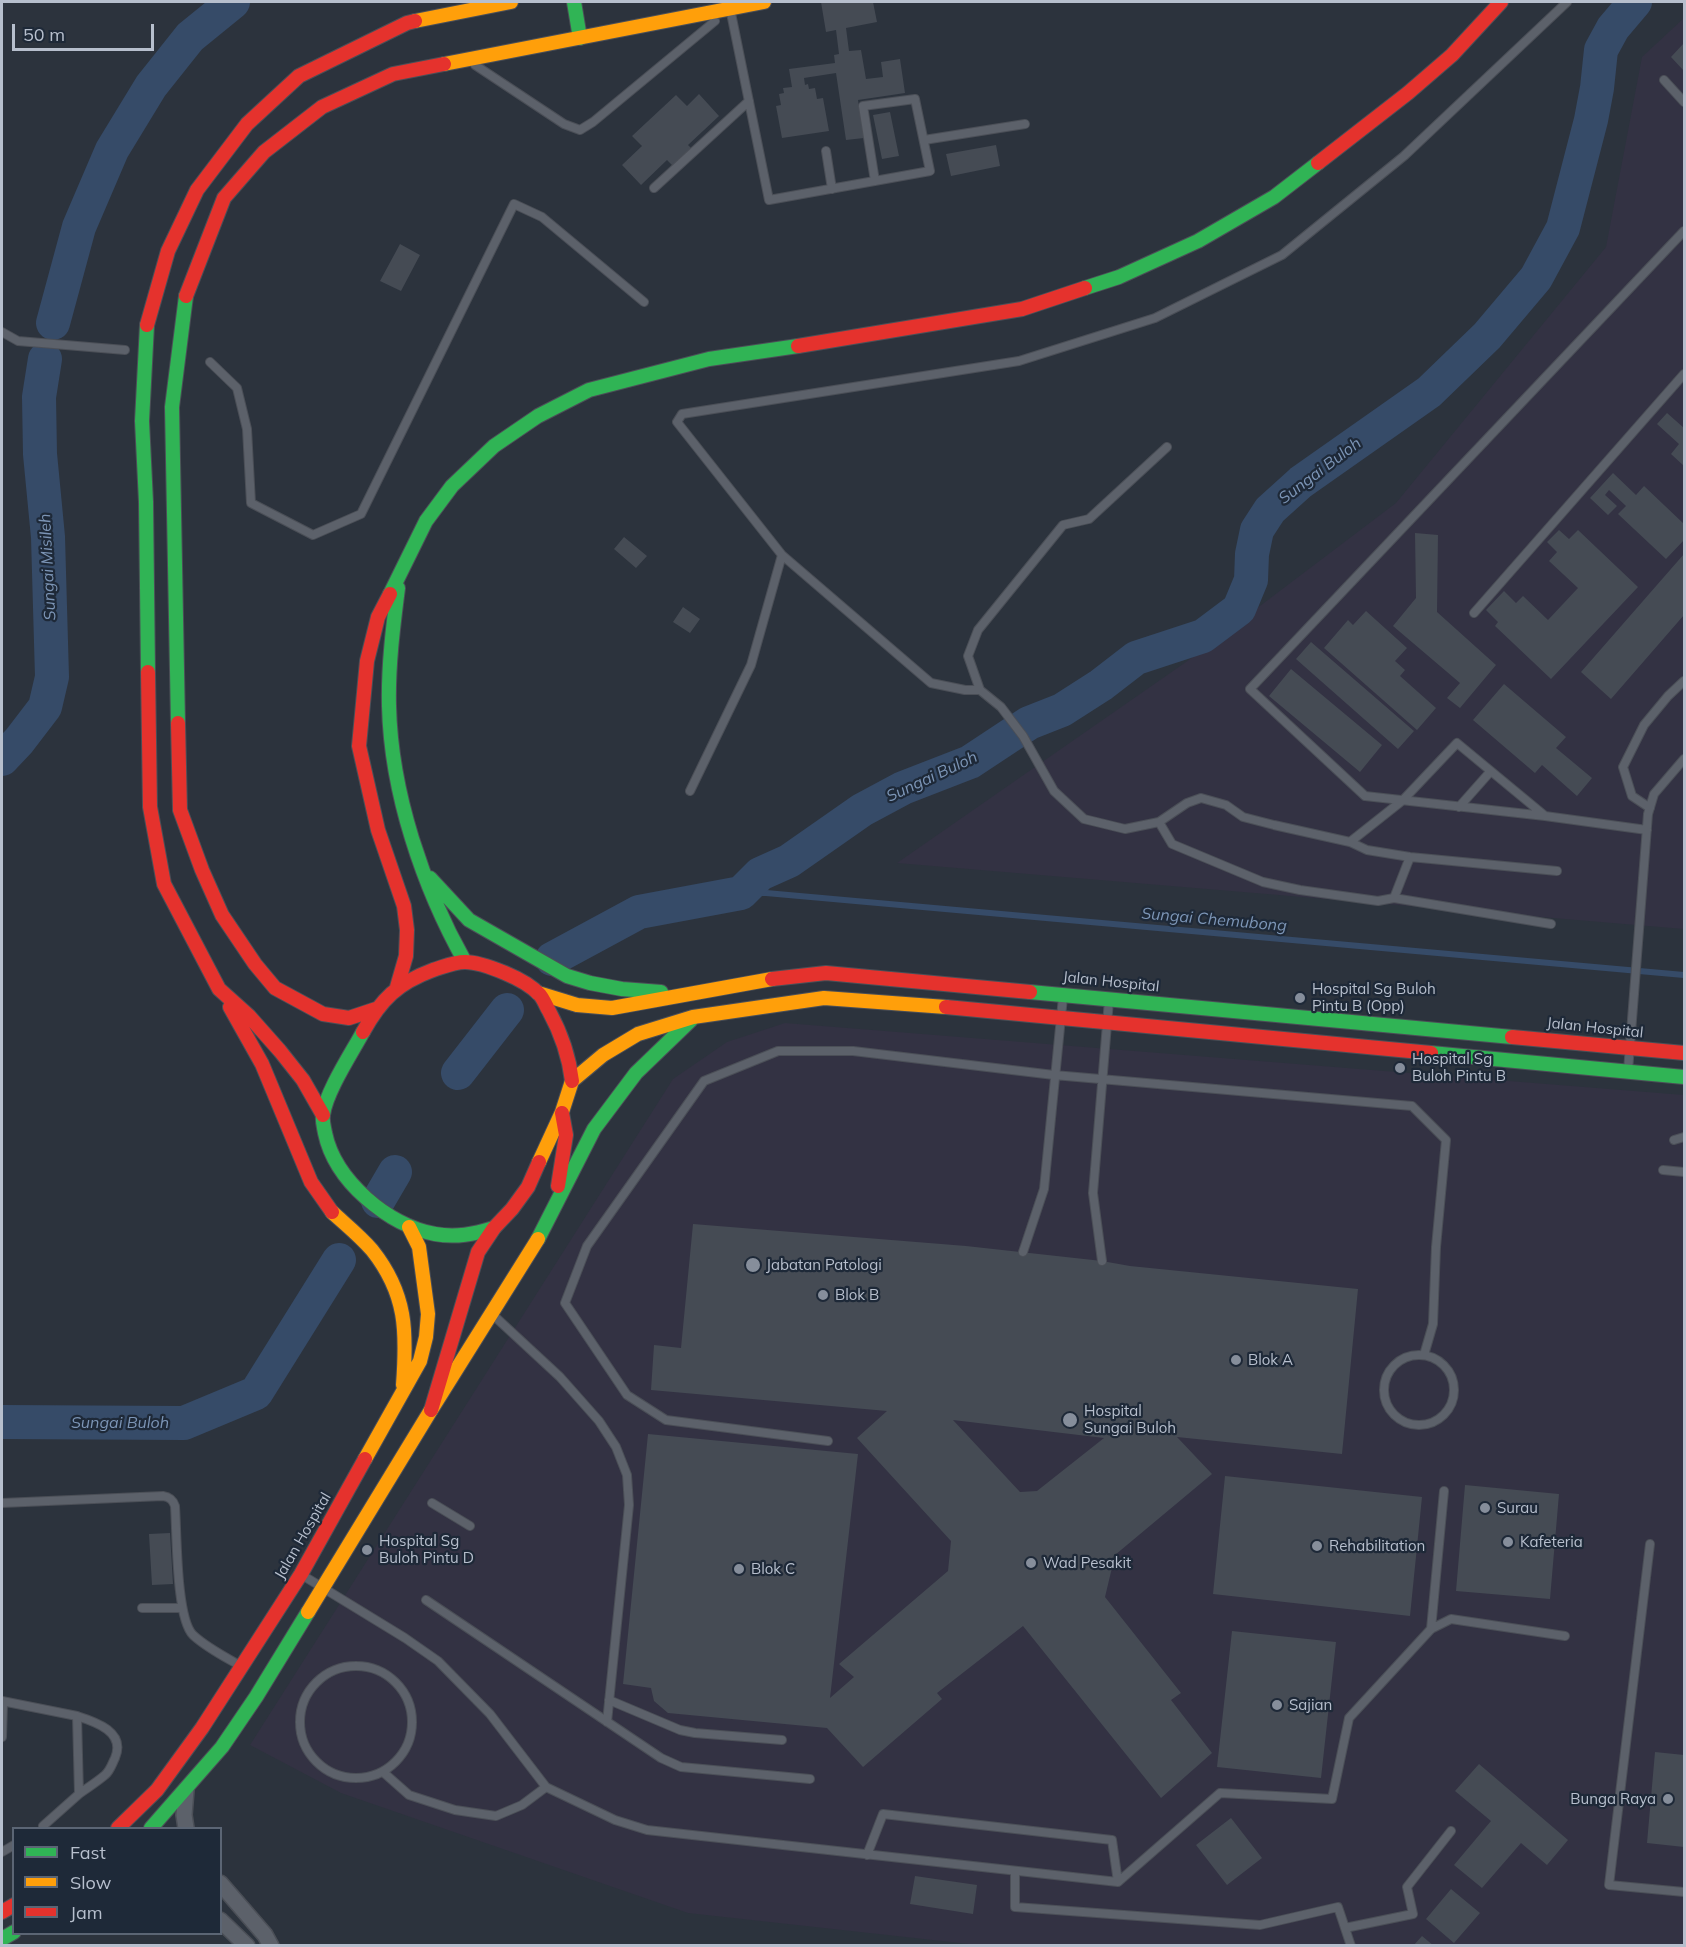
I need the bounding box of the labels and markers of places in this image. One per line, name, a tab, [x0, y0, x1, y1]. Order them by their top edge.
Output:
place label: Hospital Sg Buloh Pintu B (Opp)	[1312, 980, 1436, 1015]
marker: Hospital Sg Buloh Pintu B (Opp)	[1293, 991, 1307, 1005]
place label: Hospital Sg Buloh Pintu B	[1412, 1050, 1506, 1085]
marker: Hospital Sg Buloh Pintu B	[1393, 1061, 1407, 1075]
marker: Jabatan Patologi	[744, 1256, 762, 1274]
place label: Jabatan Patologi	[766, 1256, 882, 1274]
place label: Blok B	[835, 1286, 879, 1304]
marker: Blok B	[816, 1288, 830, 1302]
place label: Blok A	[1248, 1351, 1293, 1369]
marker: Blok A	[1229, 1353, 1243, 1367]
place label: Hospital Sungai Buloh	[1084, 1402, 1176, 1437]
marker: Hospital Sungai Buloh	[1061, 1411, 1079, 1429]
place label: Surau	[1497, 1499, 1538, 1517]
marker: Surau	[1478, 1501, 1492, 1515]
place label: Hospital Sg Buloh Pintu D	[379, 1532, 474, 1567]
place label: Kafeteria	[1520, 1533, 1583, 1551]
marker: Kafeteria	[1501, 1535, 1515, 1549]
place label: Rehabilitation	[1329, 1537, 1425, 1555]
marker: Rehabilitation	[1310, 1539, 1324, 1553]
marker: Hospital Sg Buloh Pintu D	[360, 1543, 374, 1557]
place label: Wad Pesakit	[1043, 1554, 1131, 1572]
marker: Wad Pesakit	[1024, 1556, 1038, 1570]
place label: Blok C	[751, 1560, 795, 1578]
marker: Blok C	[732, 1562, 746, 1576]
place label: Sajian	[1289, 1696, 1332, 1714]
marker: Sajian	[1270, 1698, 1284, 1712]
place label: Bunga Raya	[1570, 1790, 1656, 1808]
marker: Bunga Raya	[1661, 1792, 1675, 1806]

